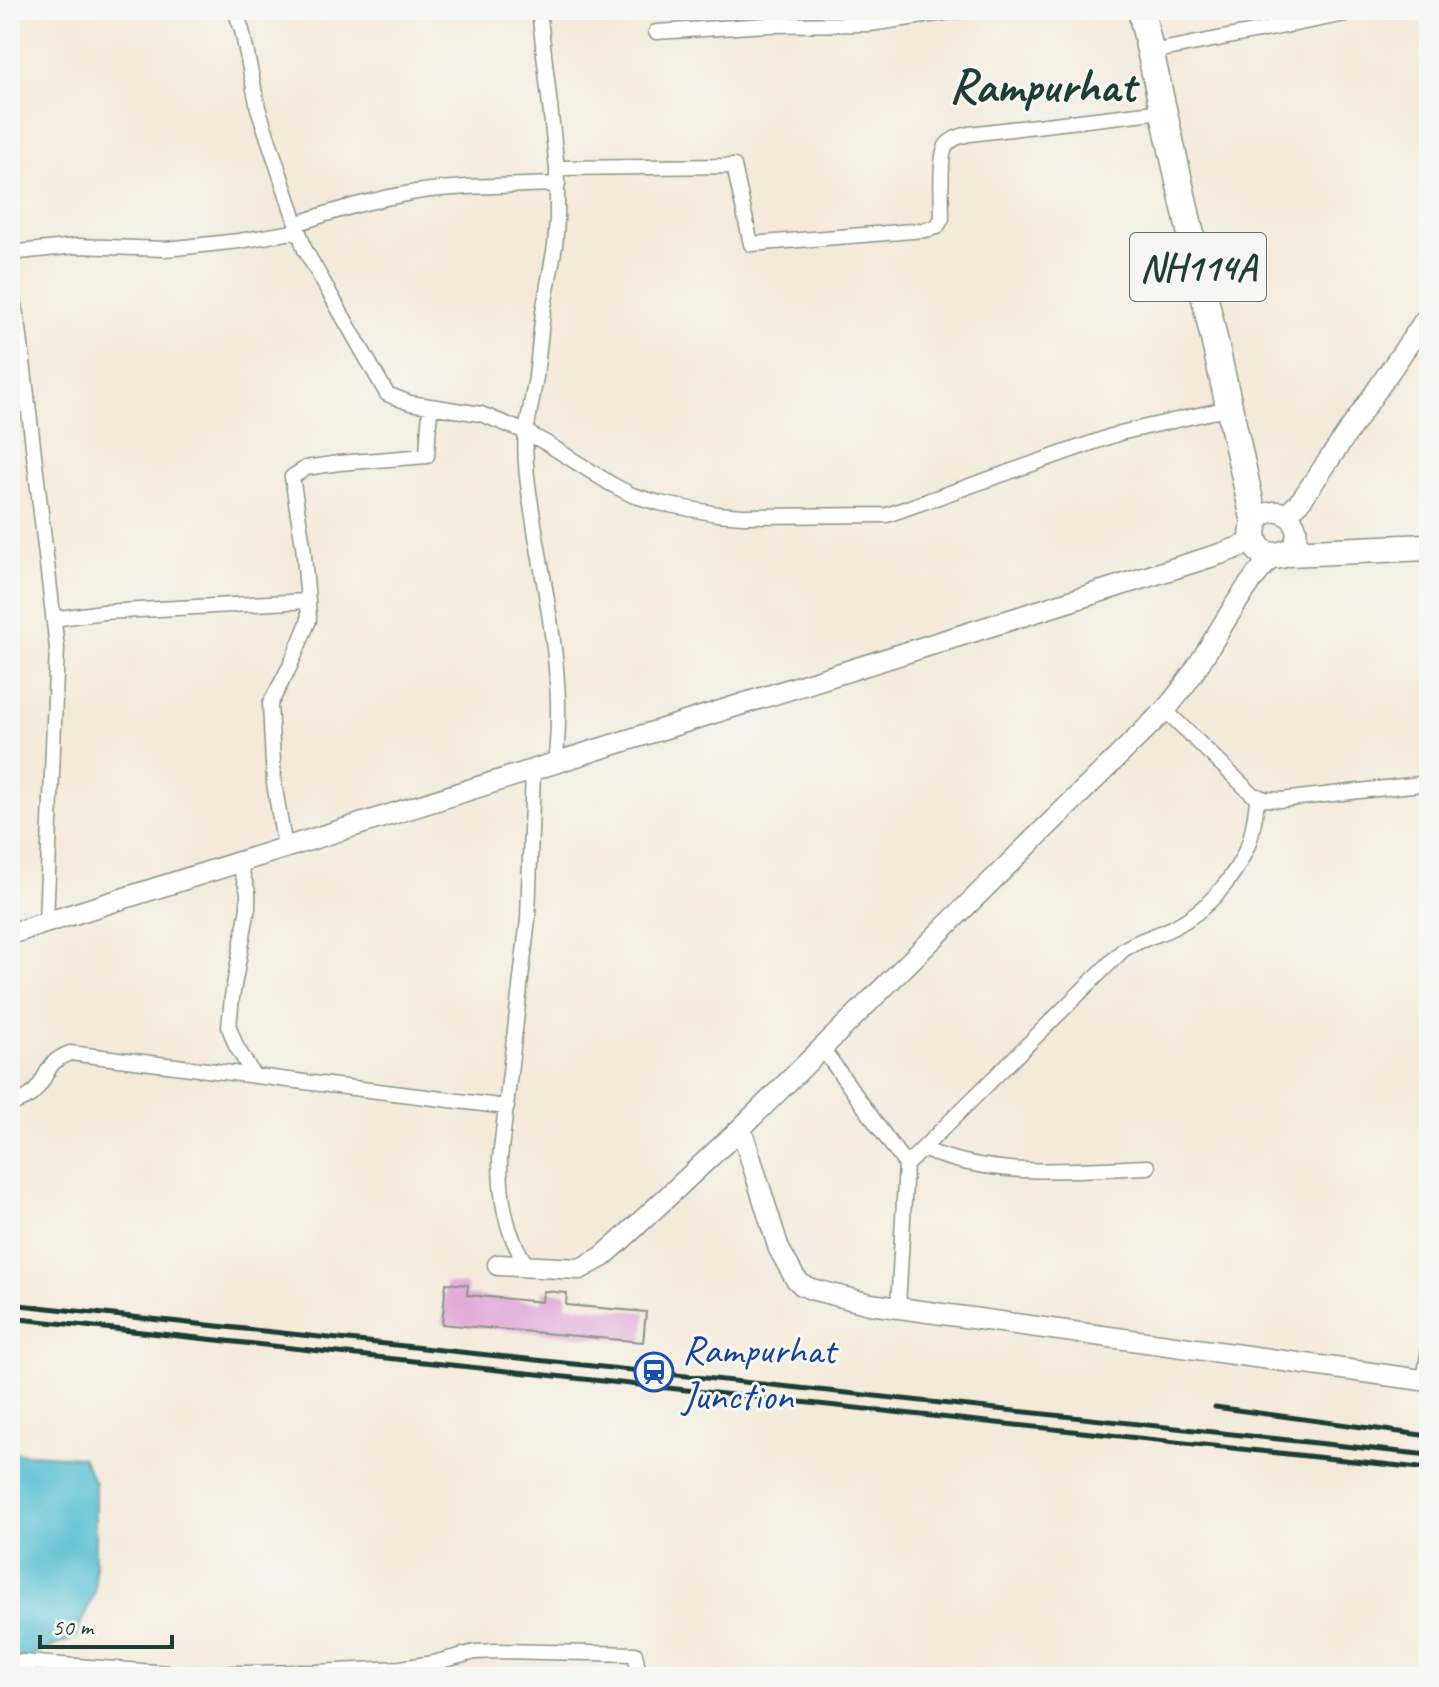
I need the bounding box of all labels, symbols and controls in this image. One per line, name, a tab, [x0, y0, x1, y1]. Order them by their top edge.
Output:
district label: Rampurhat	[949, 56, 1140, 116]
road number: NH114A	[1130, 233, 1266, 301]
place label: Rampurhat Junction	[680, 1325, 839, 1421]
station icon: Rampurhat Junction	[633, 1351, 675, 1393]
scale bar	[40, 1599, 172, 1649]
text: 50 m	[52, 1612, 95, 1642]

